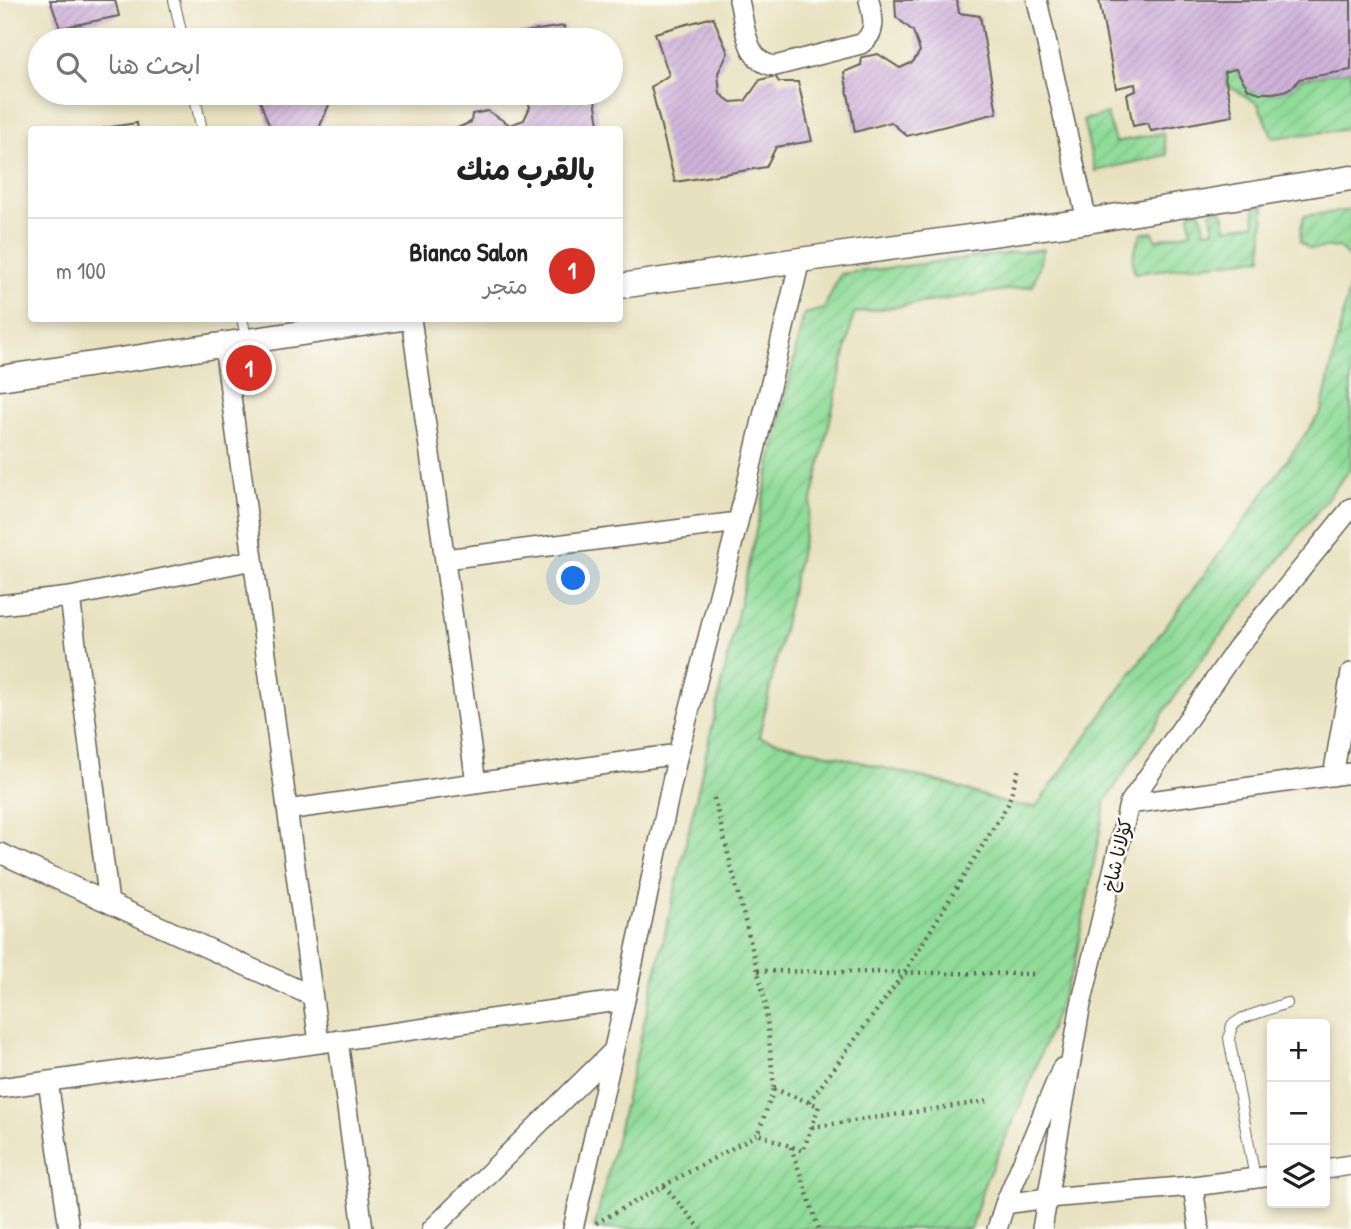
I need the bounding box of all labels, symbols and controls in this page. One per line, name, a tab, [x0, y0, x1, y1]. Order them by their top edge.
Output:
search box	[28, 28, 623, 105]
text: ابحث هنا	[108, 47, 201, 82]
icon: search	[52, 48, 90, 86]
text: بالقرب منك	[457, 149, 595, 189]
text: Bianco Salon	[409, 234, 528, 269]
text: 100 m	[56, 255, 106, 286]
text: 1	[568, 255, 576, 286]
text: متجر	[483, 270, 528, 301]
pin: 1	[226, 342, 272, 394]
your location	[556, 561, 590, 595]
street label: کۆلانا شاخ	[1096, 816, 1138, 894]
map controls	[1267, 1019, 1330, 1208]
button: +	[1267, 1019, 1330, 1082]
button: −	[1267, 1082, 1330, 1145]
button: layers	[1267, 1145, 1330, 1208]

